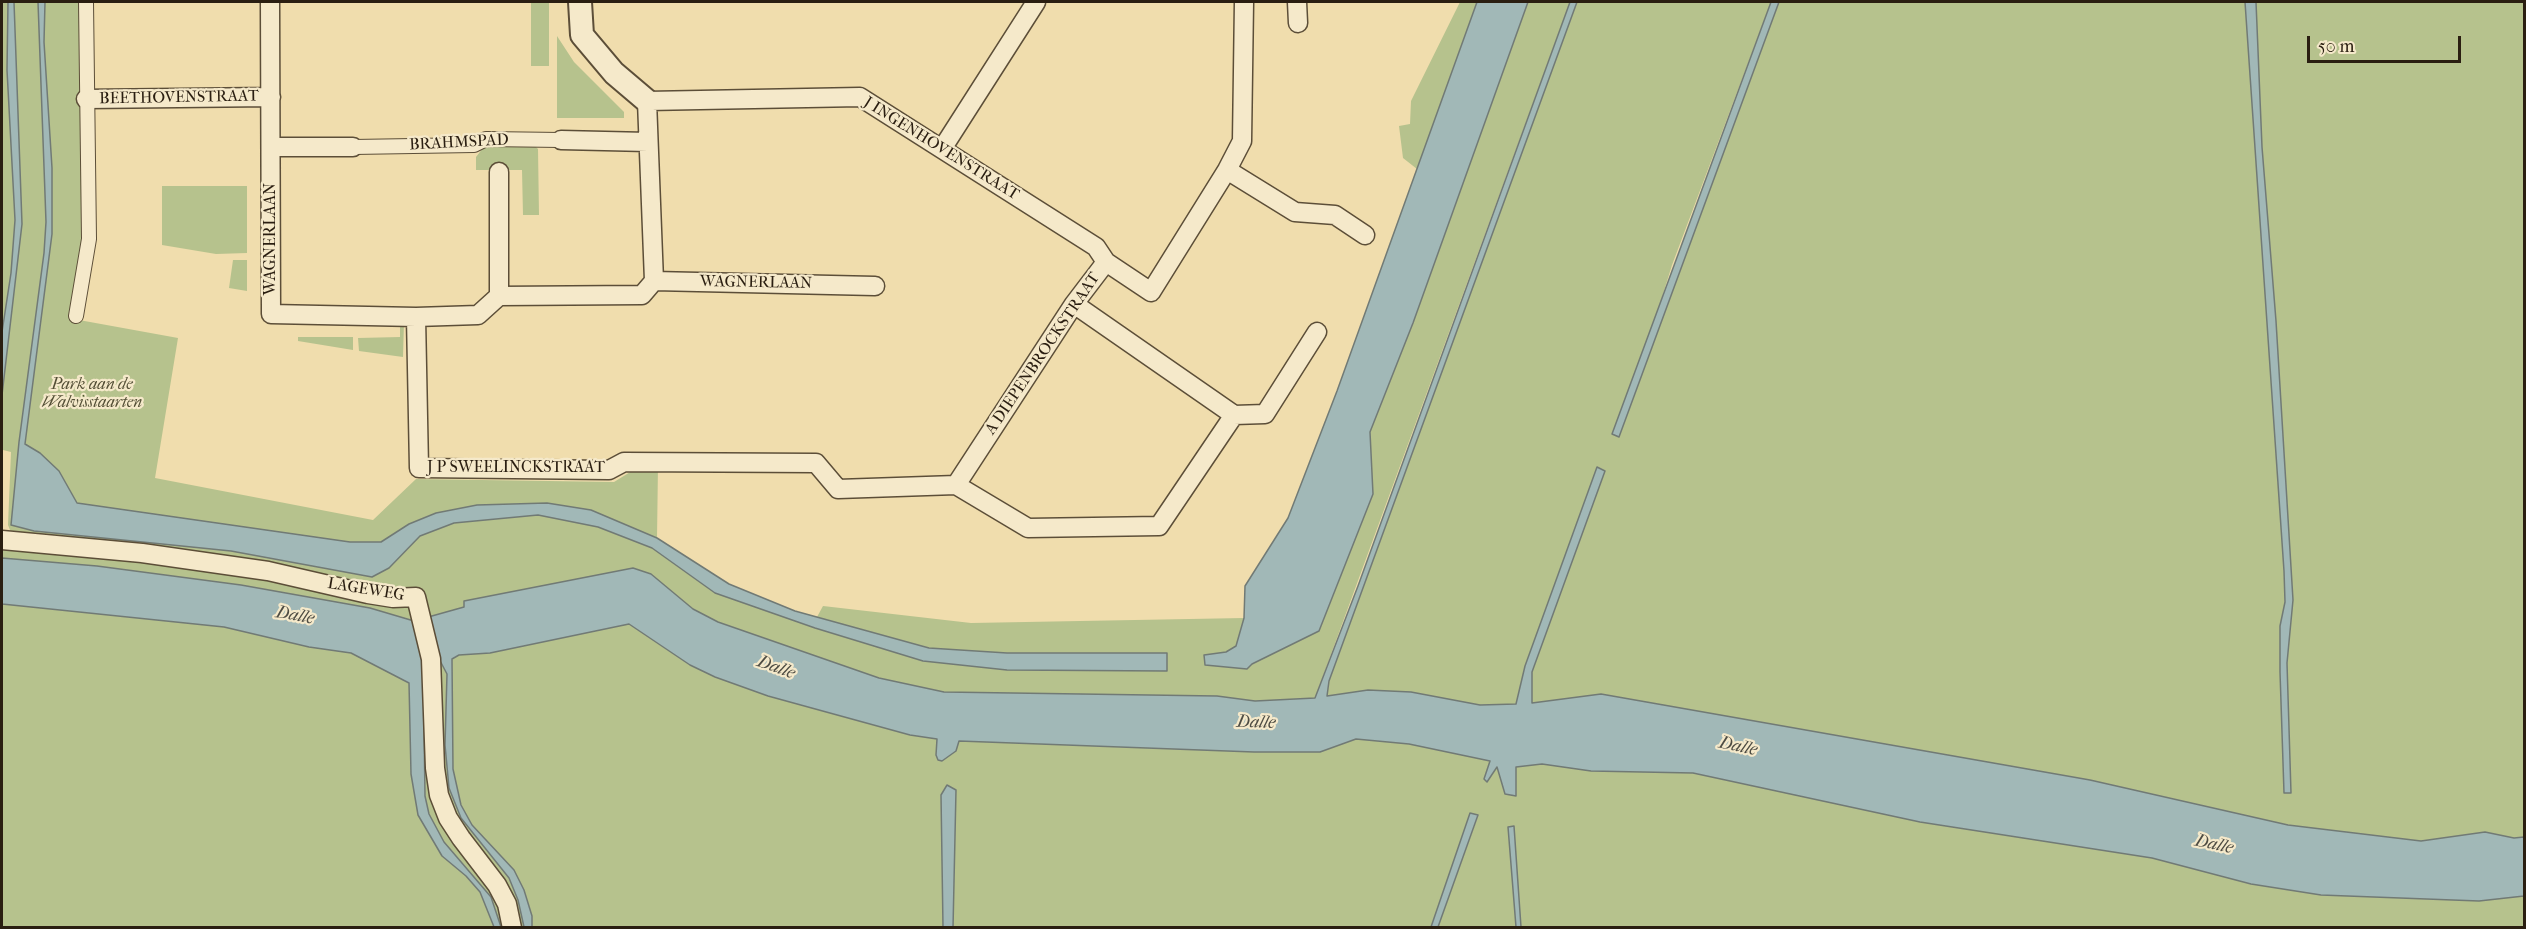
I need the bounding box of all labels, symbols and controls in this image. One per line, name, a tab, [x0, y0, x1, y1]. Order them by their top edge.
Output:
scale bar	[2310, 24, 2464, 62]
text: 50 m	[2318, 36, 2354, 57]
street label: BEETHOVENSTRAAT	[99, 87, 259, 109]
street label: J INGENHOVENSTRAAT	[860, 93, 1022, 205]
street label: BRAHMSPAD	[409, 131, 509, 155]
street label: WAGNERLAAN	[261, 183, 281, 295]
street label: A DIEPENBROCKSTRAAT	[981, 269, 1105, 439]
street label: WAGNERLAAN	[700, 272, 812, 294]
park label: Park aan de Walvisstaarten	[42, 375, 142, 413]
street label: J P SWEELINCKSTRAAT	[427, 458, 605, 478]
street label: LAGEWEG	[326, 574, 406, 606]
water label: Dalle	[274, 602, 316, 630]
water label: Dalle	[754, 651, 798, 685]
water label: Dalle	[1236, 712, 1276, 734]
water label: Dalle	[1717, 732, 1759, 762]
water label: Dalle	[2193, 830, 2235, 860]

